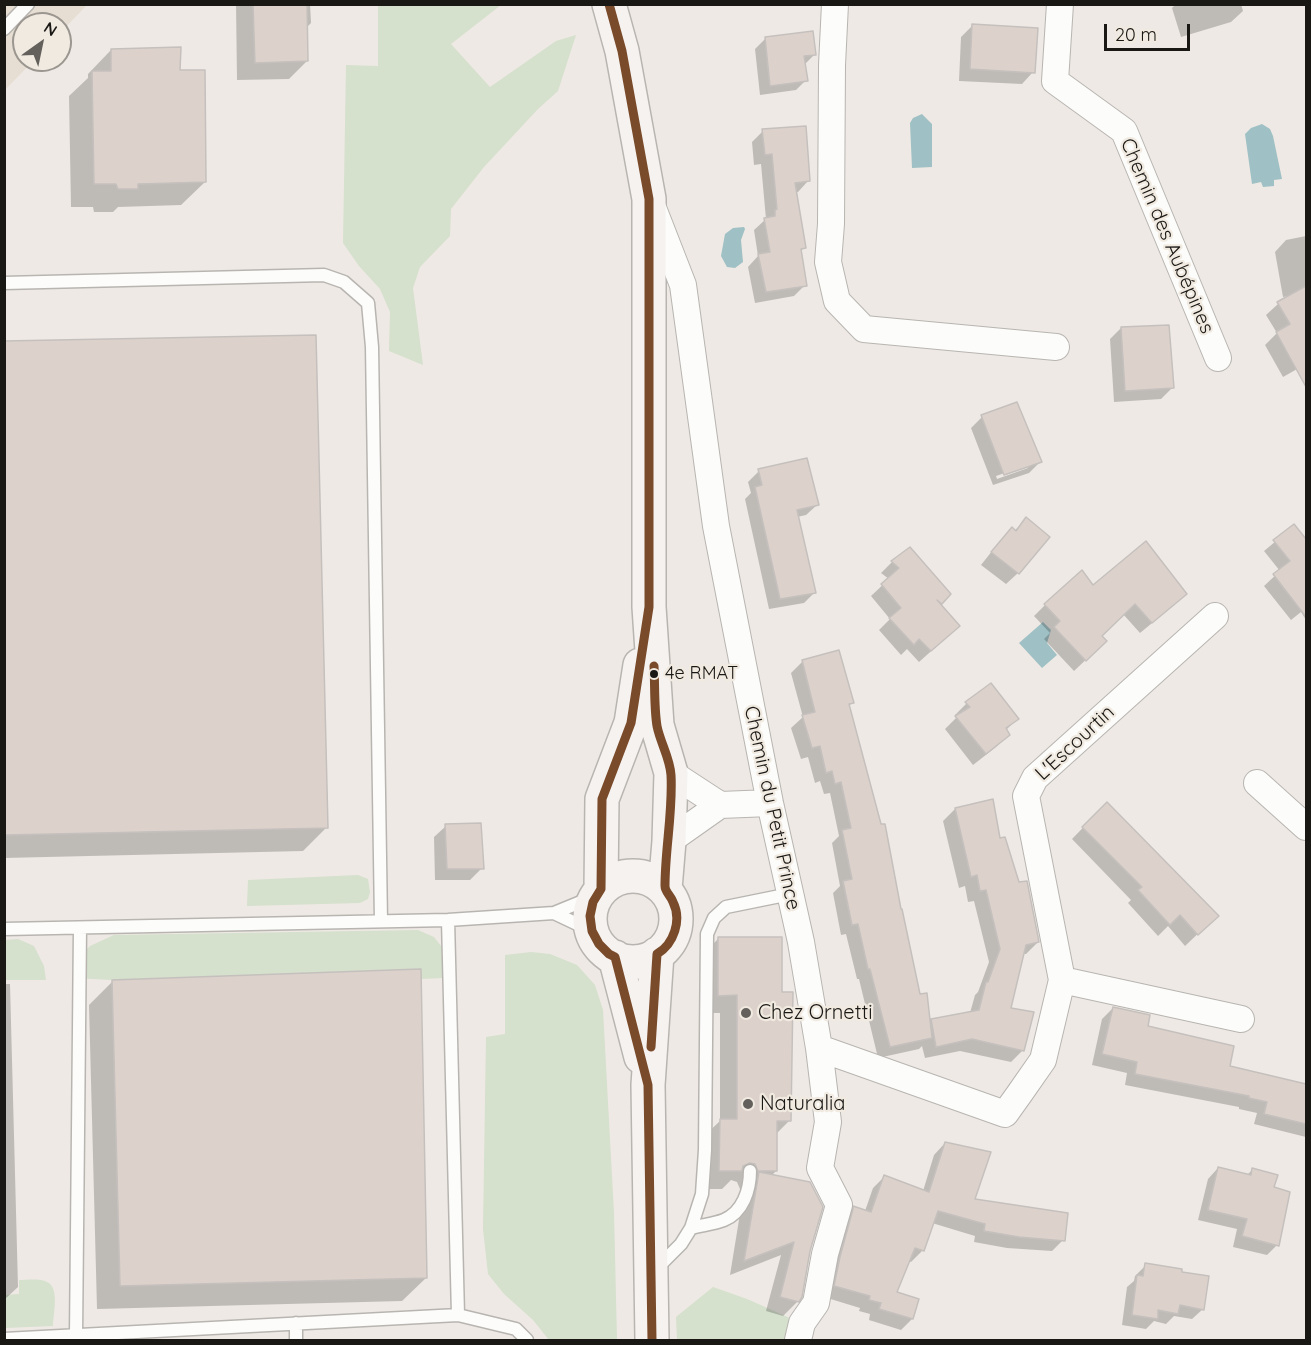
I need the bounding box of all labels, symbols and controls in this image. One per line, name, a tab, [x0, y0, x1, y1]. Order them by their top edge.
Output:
north arrow	[12, 12, 72, 72]
scale bar	[1107, 12, 1192, 50]
text: N	[40, 17, 61, 40]
text: 20 m	[1115, 23, 1157, 46]
street label: Chemin des Aubépines	[1115, 135, 1219, 337]
place label: 4e RMAT	[665, 663, 738, 685]
marker: 4e RMAT	[648, 668, 660, 680]
street label: L'Escourtin	[1030, 700, 1120, 786]
street label: Chemin du Petit Prince	[739, 704, 805, 912]
place label: Chez Ornetti	[758, 1001, 872, 1025]
marker: Chez Ornetti	[739, 1006, 753, 1020]
place label: Naturalia	[760, 1092, 845, 1116]
marker: Naturalia	[741, 1097, 755, 1111]

